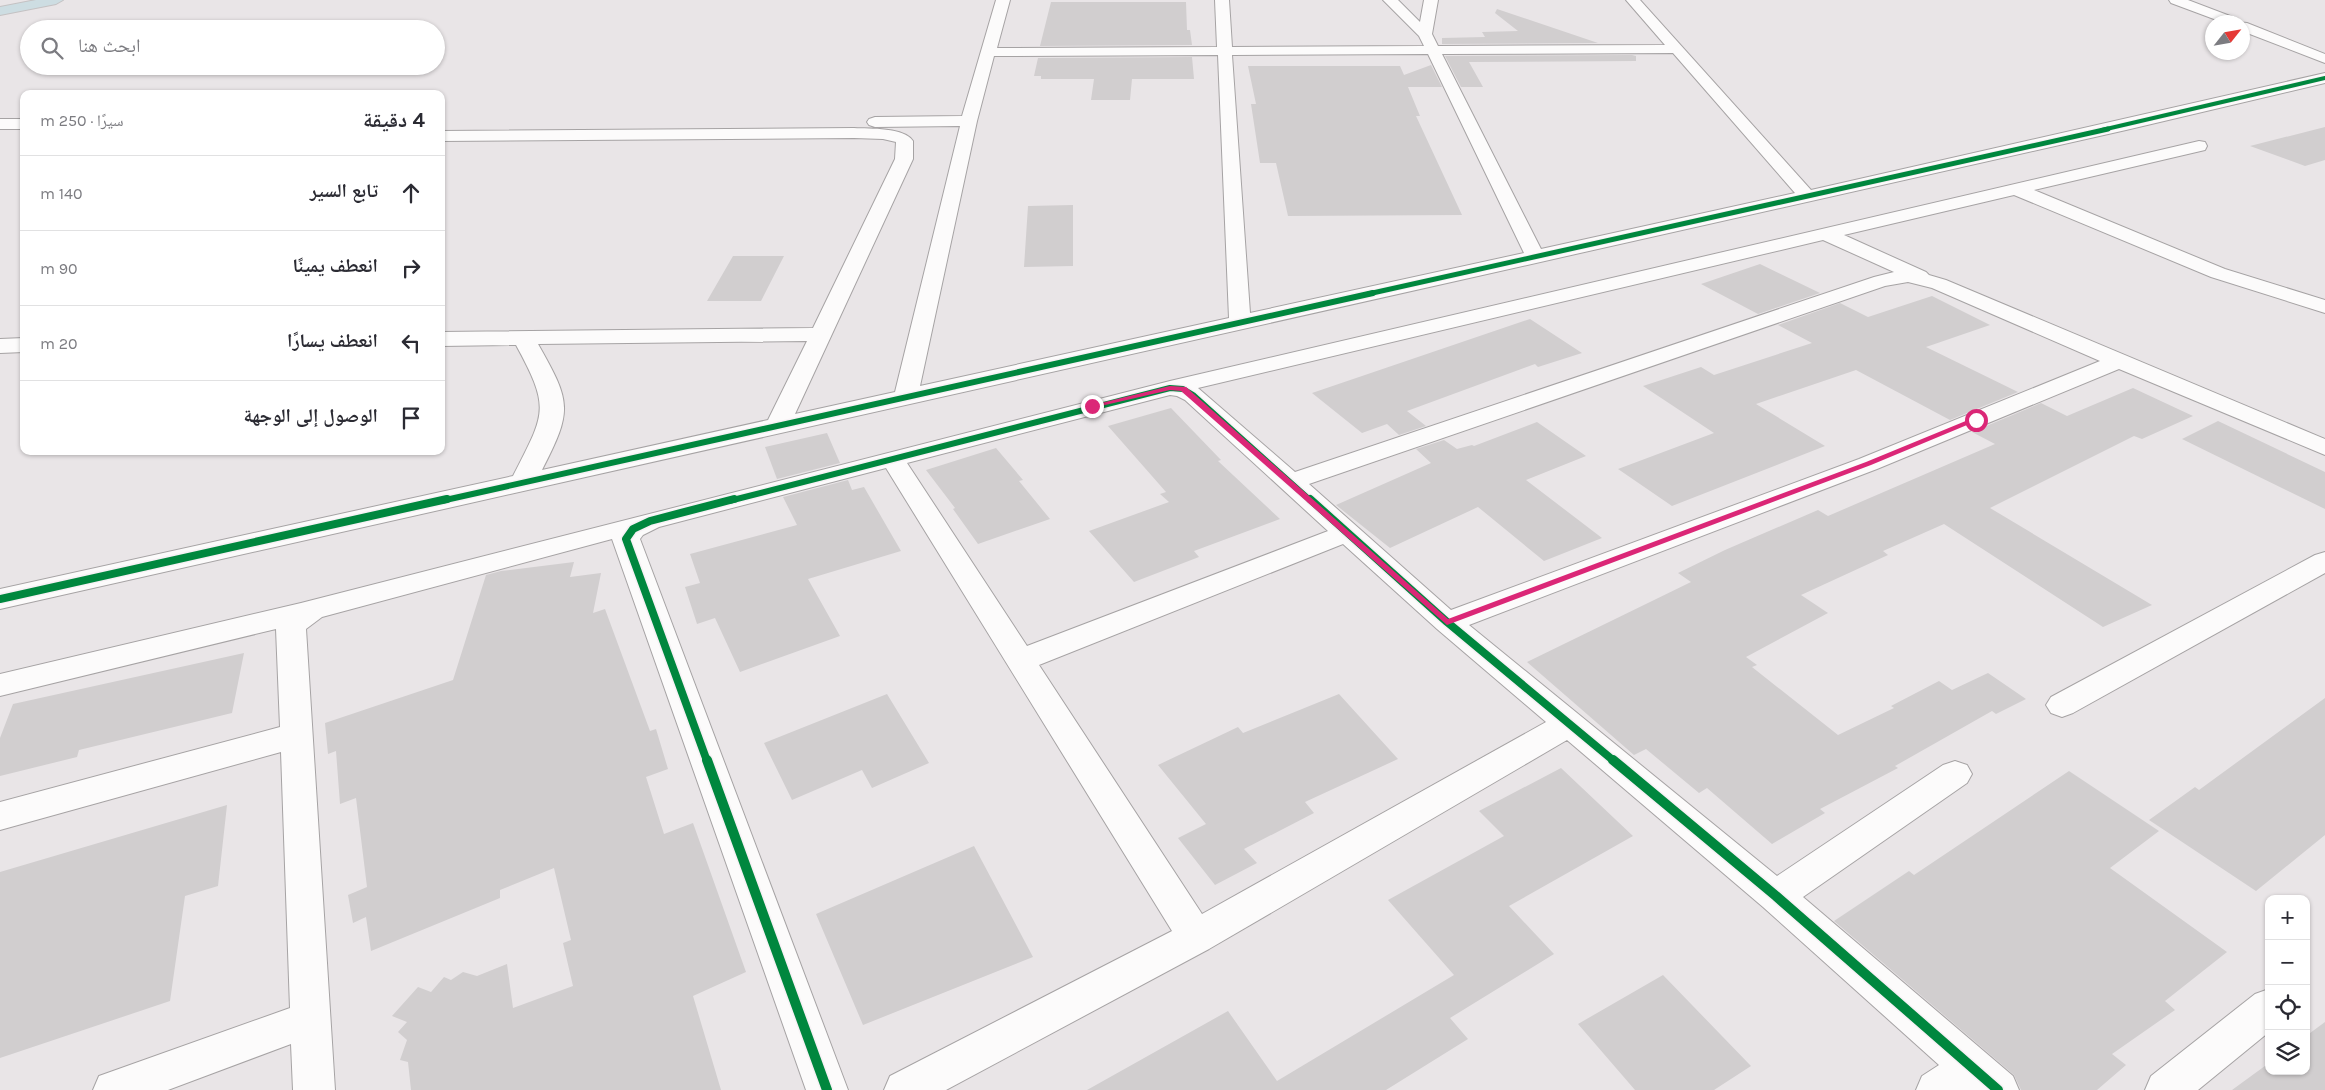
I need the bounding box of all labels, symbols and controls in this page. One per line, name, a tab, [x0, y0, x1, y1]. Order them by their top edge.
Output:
north arrow	[2205, 15, 2250, 60]
search box	[20, 20, 445, 75]
icon: search	[38, 34, 66, 62]
text: ابحث هنا	[78, 35, 140, 57]
text: 4 دقيقة	[363, 108, 425, 132]
text: سيرًا · 250 m	[40, 111, 124, 130]
icon: ahead	[397, 179, 425, 207]
text: تابع السير	[310, 180, 378, 202]
text: 140 m	[40, 184, 83, 203]
icon: right	[397, 254, 425, 282]
text: انعطف يمينًا	[293, 255, 378, 277]
text: 90 m	[40, 259, 78, 278]
icon: left	[397, 329, 425, 357]
text: انعطف يسارًا	[287, 330, 378, 352]
text: 20 m	[40, 334, 78, 353]
route end	[1081, 395, 1104, 418]
icon: arrive	[397, 404, 425, 432]
text: الوصول إلى الوجهة	[243, 405, 378, 427]
route start	[1965, 409, 1988, 432]
map controls	[2265, 895, 2310, 1075]
button: +	[2265, 895, 2310, 940]
button: −	[2265, 940, 2310, 985]
button: locate	[2265, 985, 2310, 1030]
button: layers	[2265, 1030, 2310, 1075]

